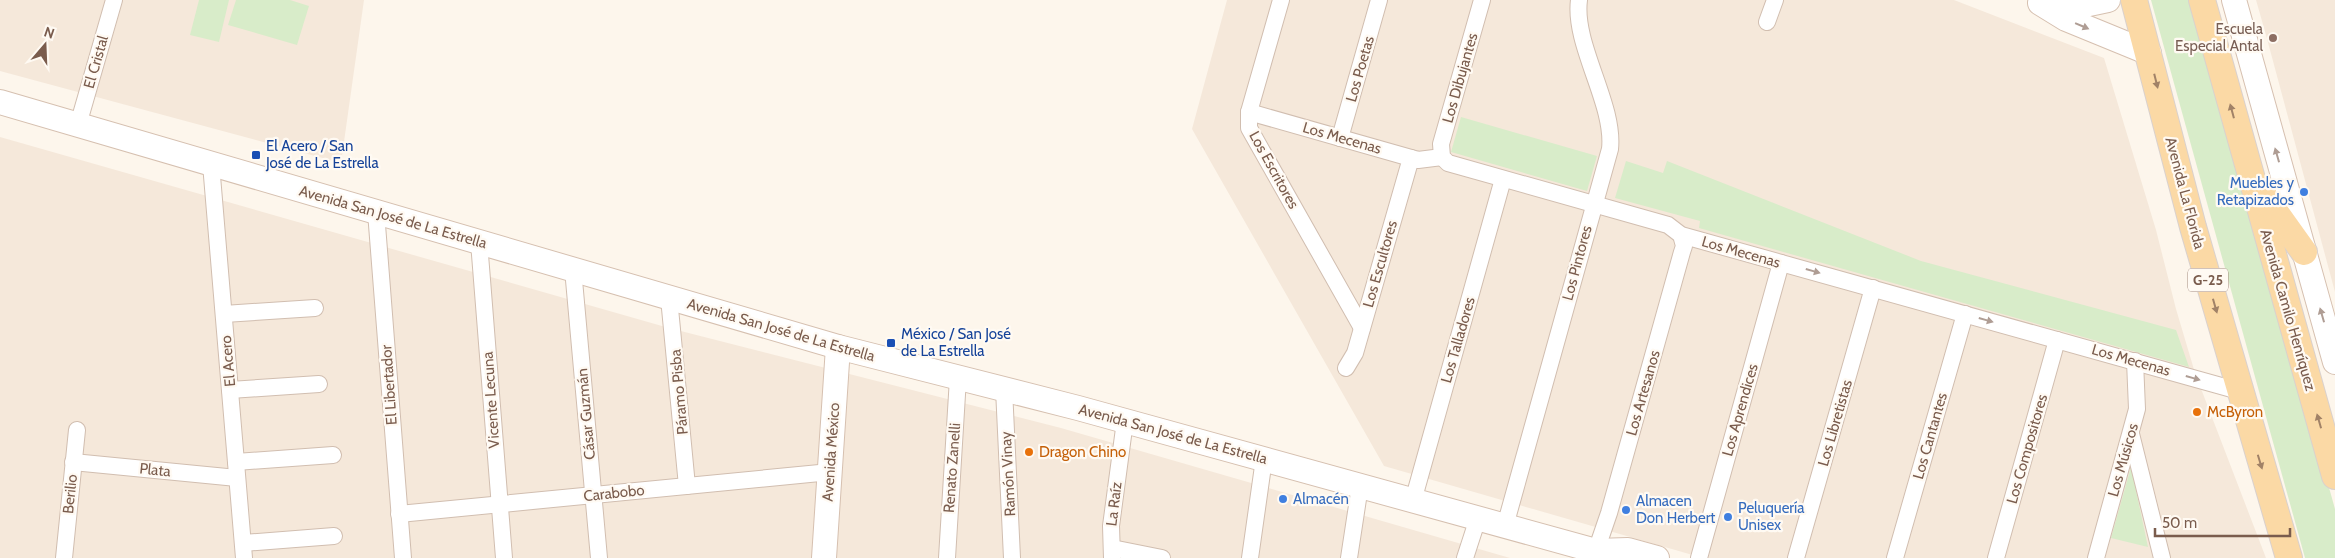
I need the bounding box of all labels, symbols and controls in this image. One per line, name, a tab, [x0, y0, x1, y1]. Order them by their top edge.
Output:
north arrow	[20, 20, 70, 70]
place label: Escuela Especial Antal	[2175, 20, 2264, 55]
text: N	[42, 23, 57, 43]
one-way arrow	[2075, 23, 2089, 31]
street label: Los Dibujantes	[1439, 31, 1481, 125]
marker: Escuela Especial Antal	[2267, 32, 2279, 44]
street label: El Cristal	[80, 33, 112, 91]
street label: Los Poetas	[1342, 34, 1378, 104]
one-way arrow	[2152, 73, 2160, 88]
one-way arrow	[2228, 104, 2236, 119]
street label: Los Mecenas	[1301, 118, 1383, 158]
street label: Los Escritores	[1245, 128, 1303, 212]
street label: Avenida La Florida	[2161, 135, 2209, 252]
place label: El Acero / San José de La Estrella	[265, 137, 379, 172]
one-way arrow	[2273, 147, 2281, 162]
marker: El Acero / San José de La Estrella	[250, 149, 262, 161]
place label: Muebles y Retapizados	[2217, 174, 2294, 209]
street label: Avenida San José de La Estrella	[297, 182, 490, 253]
marker: Muebles y Retapizados	[2298, 186, 2310, 198]
street label: Los Escultores	[1359, 219, 1401, 309]
street label: Los Pintores	[1558, 224, 1596, 302]
street label: Avenida Camilo Henríquez	[2256, 227, 2320, 393]
street label: Los Mecenas	[1700, 232, 1782, 272]
one-way arrow	[1805, 268, 1820, 276]
road number: G-25	[2188, 268, 2228, 292]
street label: Avenida San José de La Estrella	[685, 295, 878, 366]
street label: Los Talladores	[1437, 295, 1479, 385]
one-way arrow	[2212, 298, 2220, 313]
one-way arrow	[2318, 307, 2326, 323]
one-way arrow	[1979, 316, 1994, 324]
place label: México / San José de La Estrella	[901, 325, 1011, 360]
street label: El Acero	[217, 335, 239, 387]
marker: México / San José de La Estrella	[885, 337, 897, 349]
street label: Los Mecenas	[2090, 340, 2172, 380]
street label: El Libertador	[377, 344, 401, 426]
street label: Páramo Pisba	[666, 348, 692, 435]
street label: Los Artesanos	[1622, 348, 1664, 438]
street label: Vicente Lecuna	[479, 350, 503, 449]
street label: Los Aprendices	[1718, 362, 1762, 458]
street label: Cásar Guzmán	[573, 368, 599, 460]
one-way arrow	[2186, 374, 2201, 382]
street label: Los Libretistas	[1814, 378, 1856, 468]
street label: Los Cantantes	[1909, 391, 1951, 481]
street label: Los Compositores	[2003, 392, 2051, 506]
street label: Avenida San José de La Estrella	[1077, 400, 1270, 468]
street label: Avenida México	[819, 402, 843, 502]
place label: McByron	[2207, 403, 2263, 421]
marker: McByron	[2191, 406, 2203, 418]
one-way arrow	[2315, 414, 2323, 429]
street label: Los Músicos	[2104, 421, 2142, 499]
street label: Renato Zanelli	[940, 422, 964, 514]
street label: Ramón Vinay	[997, 431, 1019, 517]
place label: Dragon Chino	[1039, 443, 1126, 461]
marker: Dragon Chino	[1023, 446, 1035, 458]
one-way arrow	[2257, 454, 2265, 469]
street label: Plata	[138, 459, 172, 481]
street label: Berilio	[59, 473, 81, 515]
street label: Carabobo	[583, 481, 645, 505]
street label: La Raíz	[1102, 481, 1126, 527]
place label: Almacén	[1293, 490, 1349, 508]
place label: Almacen Don Herbert	[1636, 492, 1715, 527]
marker: Almacén	[1277, 493, 1289, 505]
place label: Peluquería Unisex	[1738, 499, 1805, 534]
marker: Almacen Don Herbert	[1620, 504, 1632, 516]
scale bar	[2155, 506, 2290, 538]
marker: Peluquería Unisex	[1722, 511, 1734, 523]
text: 50 m	[2162, 514, 2197, 532]

